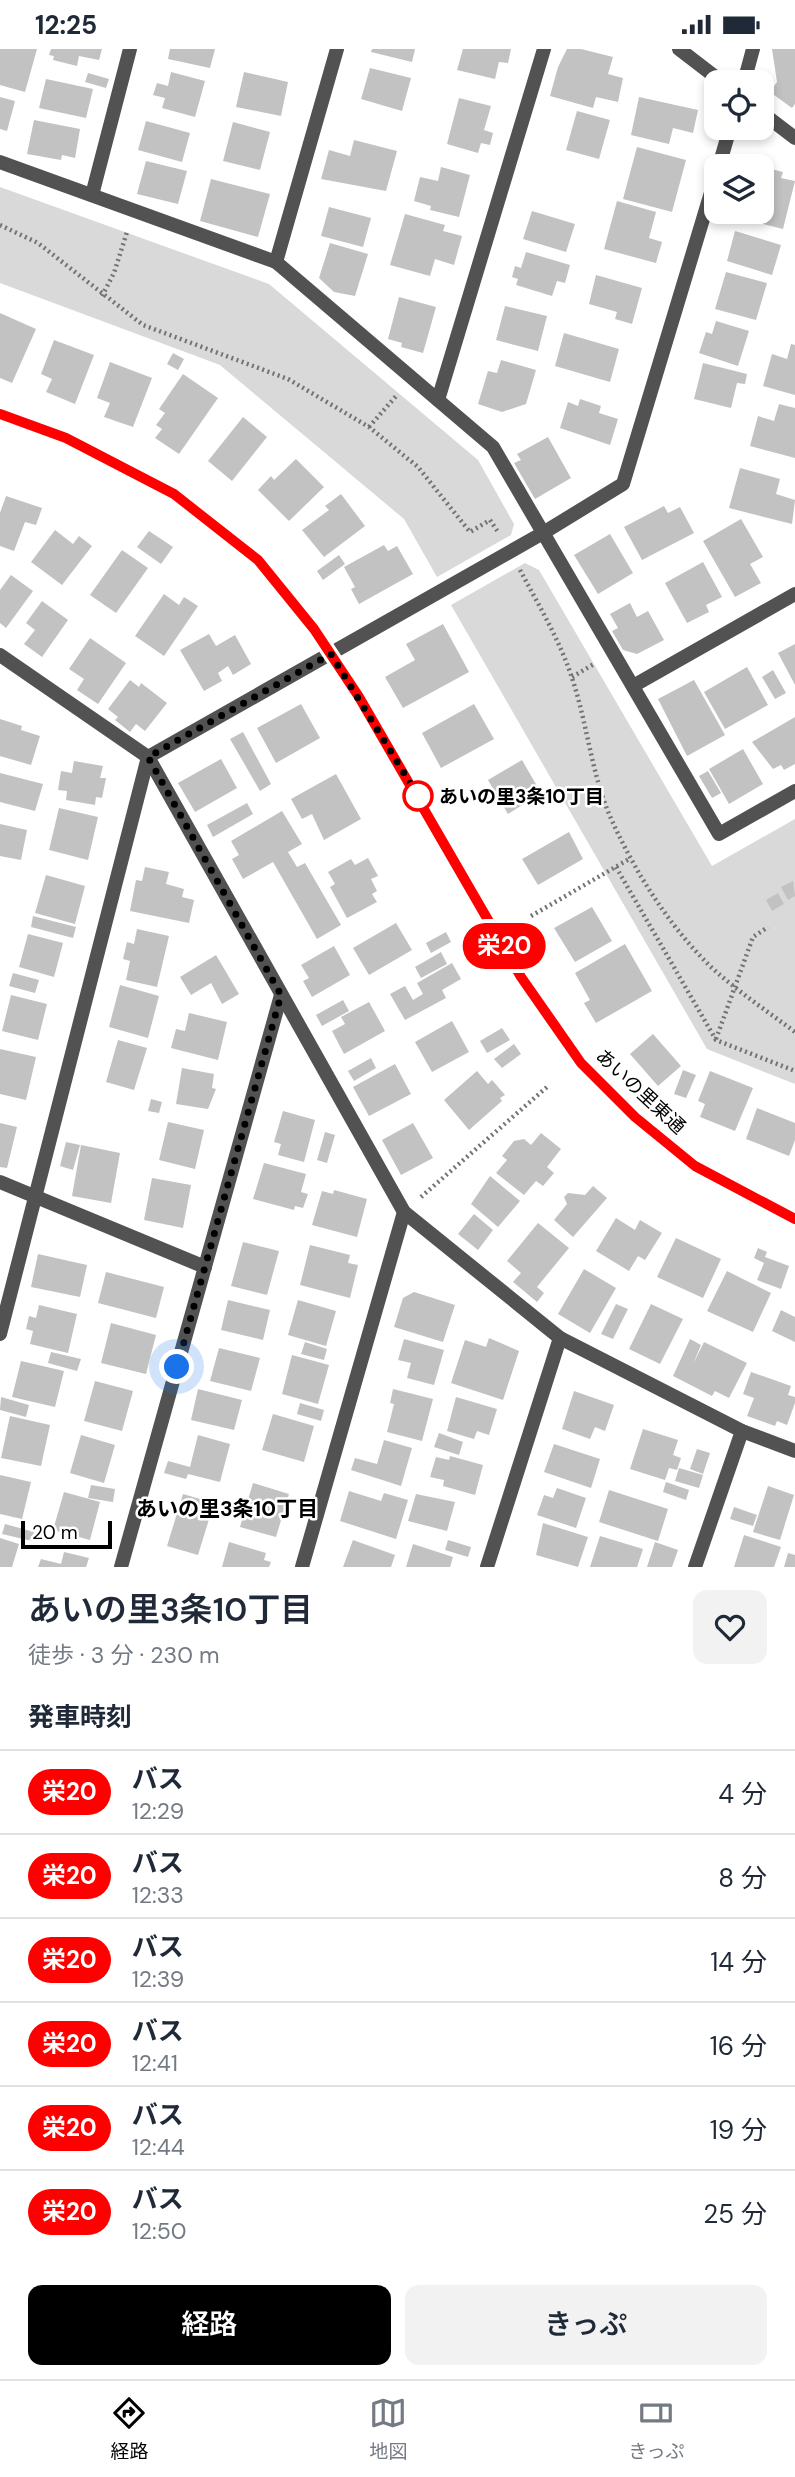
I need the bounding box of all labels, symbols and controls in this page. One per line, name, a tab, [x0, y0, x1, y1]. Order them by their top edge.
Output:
text: 12:25	[35, 8, 97, 42]
map controls	[704, 70, 774, 224]
button: locate	[704, 70, 774, 140]
button: layers	[704, 154, 774, 224]
marker: あいの里3条10丁目	[403, 781, 433, 811]
place label: あいの里3条10丁目	[439, 784, 604, 809]
line badge: 栄20	[464, 923, 544, 969]
text: 栄20	[477, 930, 531, 961]
street label: あいの里東通	[590, 1043, 691, 1139]
your location	[159, 1349, 194, 1384]
district label: あいの里3条10丁目	[136, 1495, 318, 1523]
scale bar	[21, 1518, 112, 1550]
text: 20 m	[32, 1520, 78, 1545]
text: あいの里3条10丁目	[28, 1588, 313, 1631]
button: heart	[693, 1590, 767, 1664]
text: 徒歩 · 3 分 · 230 m	[28, 1640, 219, 1670]
text: 発車時刻	[28, 1700, 132, 1734]
text: バス	[132, 1762, 184, 1796]
text: 栄20	[42, 1776, 97, 1807]
text: 4 分	[718, 1777, 767, 1811]
text: 12:29	[132, 1796, 184, 1826]
text: バス	[132, 1846, 184, 1880]
text: 栄20	[42, 1860, 97, 1891]
text: 8 分	[718, 1861, 767, 1895]
text: 12:33	[132, 1880, 184, 1910]
text: バス	[132, 1930, 184, 1964]
text: 栄20	[42, 1944, 97, 1975]
text: 14 分	[710, 1945, 767, 1979]
text: 12:39	[132, 1964, 184, 1994]
text: バス	[132, 2014, 184, 2048]
text: 栄20	[42, 2028, 97, 2059]
text: 16 分	[710, 2029, 767, 2063]
text: 12:41	[132, 2048, 178, 2078]
text: バス	[132, 2098, 184, 2132]
text: 栄20	[42, 2112, 97, 2143]
text: 19 分	[710, 2113, 767, 2147]
text: 12:44	[132, 2132, 185, 2162]
text: バス	[132, 2182, 184, 2216]
text: 栄20	[42, 2196, 97, 2227]
text: 25 分	[703, 2197, 767, 2231]
text: 12:50	[132, 2216, 187, 2246]
button: 経路	[28, 2285, 391, 2365]
button: きっぷ	[405, 2285, 767, 2365]
tab: 経路	[110, 2394, 148, 2464]
tab: 地図	[369, 2394, 407, 2464]
tab: きっぷ	[628, 2394, 685, 2464]

